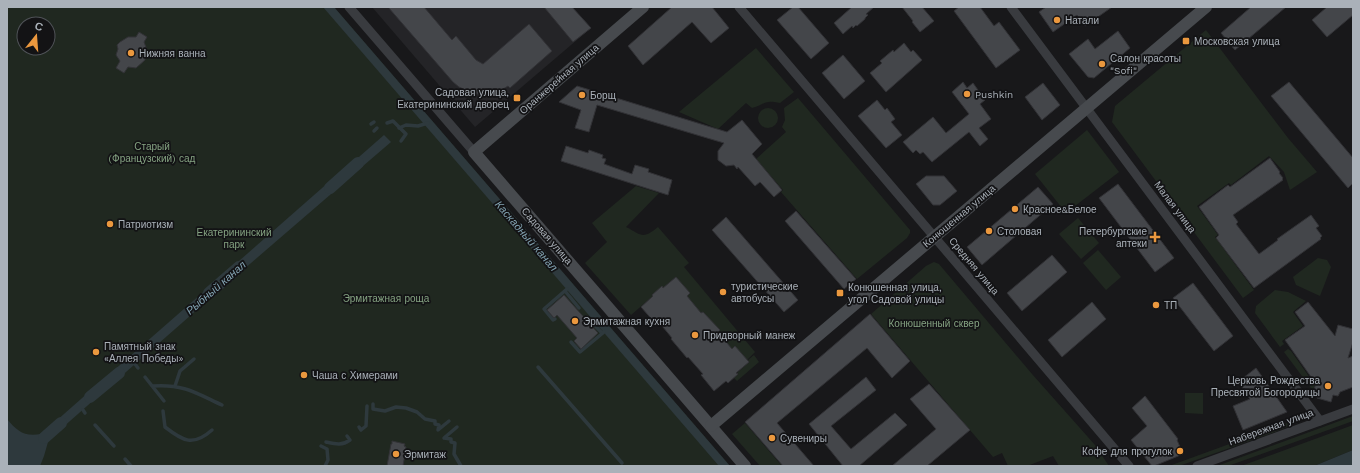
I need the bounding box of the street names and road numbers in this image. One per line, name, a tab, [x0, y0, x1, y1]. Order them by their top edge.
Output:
street label: Оранжерейная улица	[517, 42, 601, 116]
street label: Малая улица	[1152, 179, 1198, 235]
street label: Конюшенная улица	[921, 182, 998, 249]
street label: Садовая улица	[519, 205, 575, 267]
street label: Средняя улица	[947, 235, 1001, 297]
street label: Набережная улица	[1227, 406, 1315, 447]

